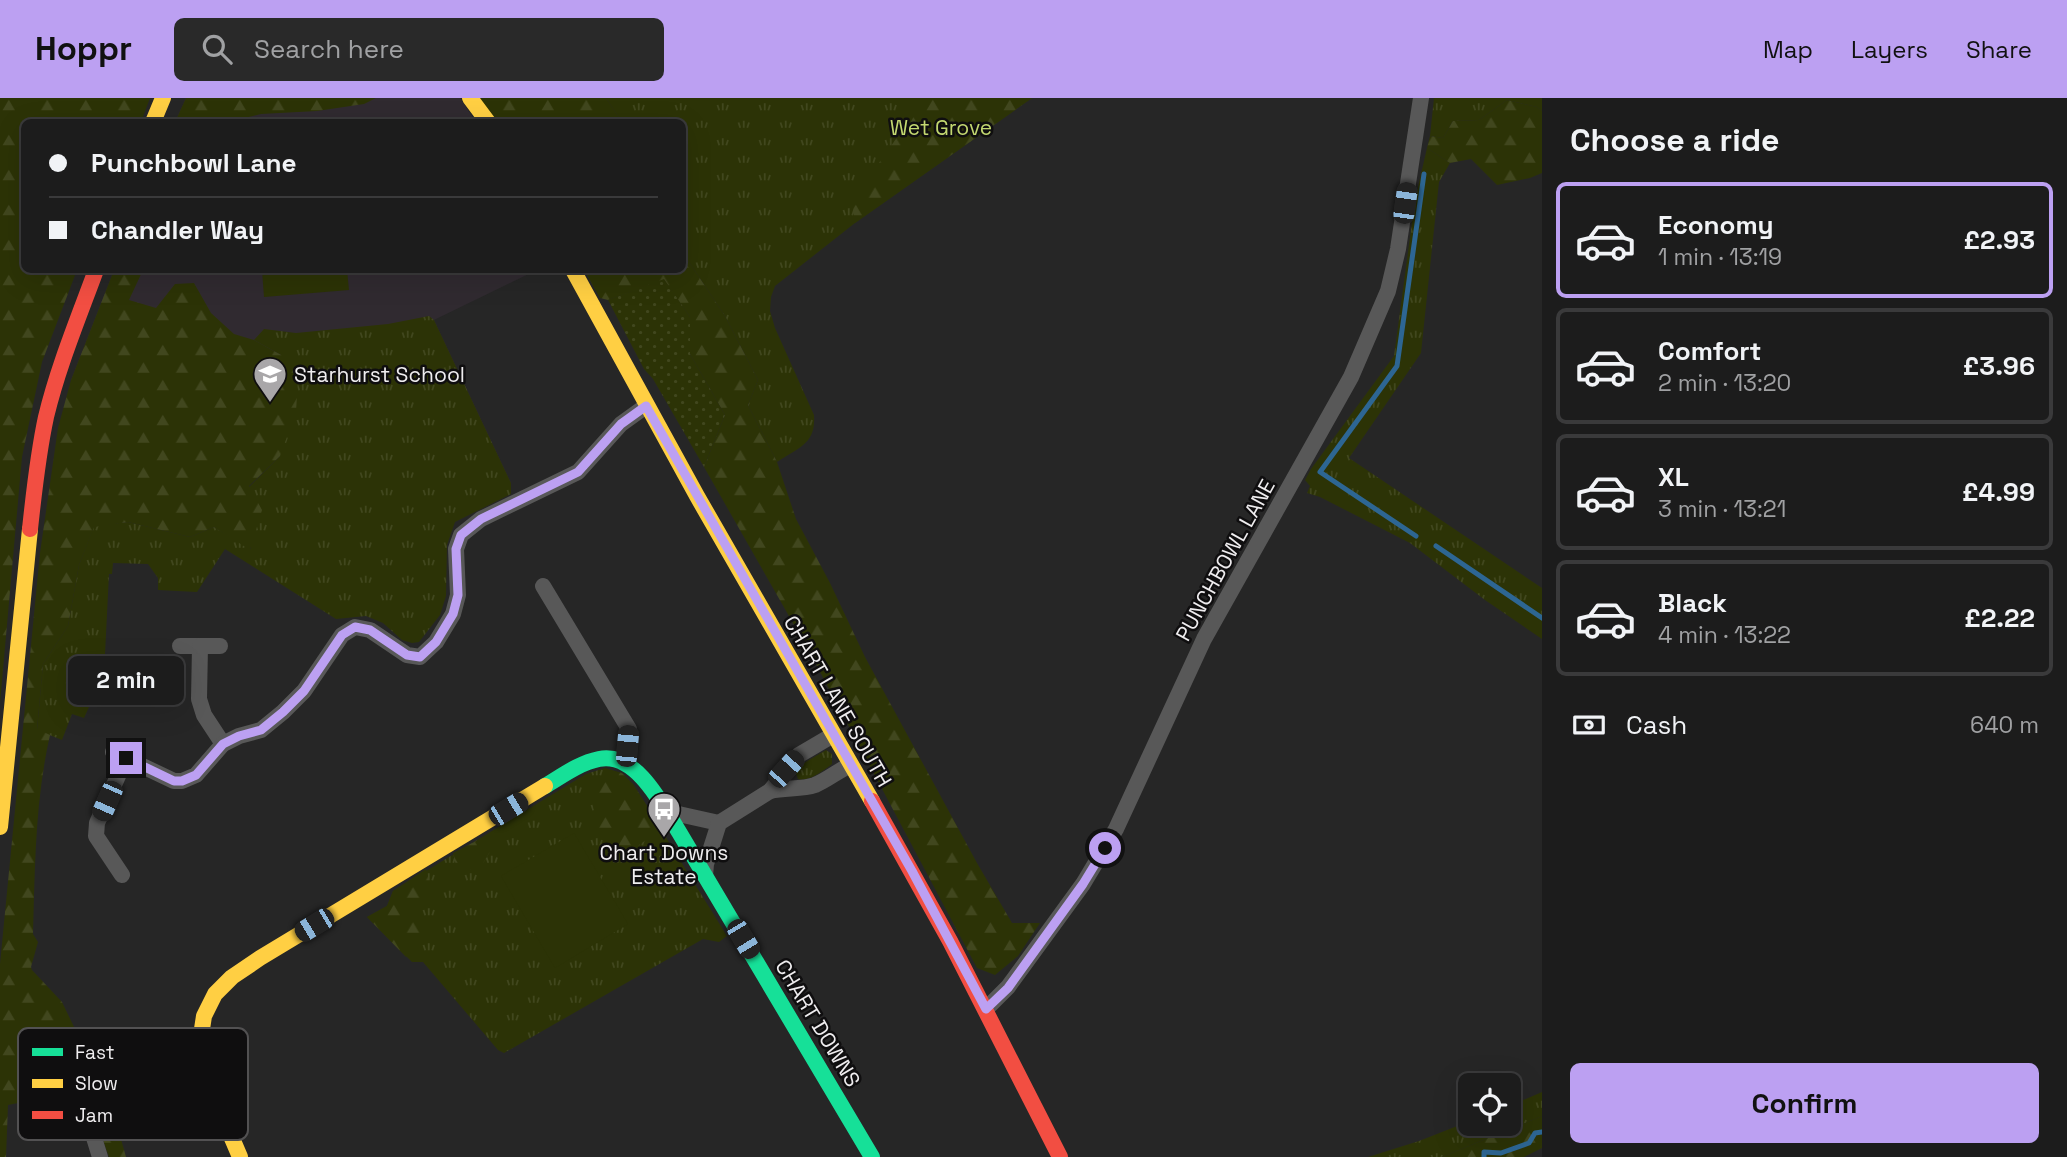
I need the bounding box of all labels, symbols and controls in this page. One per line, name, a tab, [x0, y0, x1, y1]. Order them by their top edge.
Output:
search box	[174, 18, 664, 81]
text: Hoppr	[35, 28, 132, 70]
icon: search	[198, 30, 236, 68]
text: Search here	[254, 32, 404, 66]
text: Map	[1763, 34, 1813, 65]
text: Layers	[1851, 34, 1928, 65]
text: Share	[1966, 34, 2032, 65]
park label: Wet Grove	[890, 114, 992, 141]
text: Choose a ride	[1570, 120, 1780, 160]
text: Punchbowl Lane	[91, 146, 296, 180]
car	[1392, 181, 1419, 225]
text: Economy	[1658, 208, 1774, 242]
icon: car	[1574, 209, 1637, 272]
text: Chandler Way	[91, 213, 264, 247]
text: £2.93	[1963, 223, 2035, 257]
text: 1 min · 13:19	[1658, 242, 1782, 272]
text: Comfort	[1658, 334, 1761, 368]
icon: car	[1574, 335, 1637, 398]
text: £3.96	[1963, 349, 2035, 383]
school or university icon: Starhurst School	[251, 355, 289, 404]
place label: Starhurst School	[294, 361, 465, 388]
text: 2 min · 13:20	[1658, 368, 1791, 398]
text: XL	[1658, 460, 1689, 494]
icon: car	[1574, 461, 1637, 524]
street label: PUNCHBOWL LANE	[1169, 474, 1281, 646]
text: £4.99	[1962, 475, 2035, 509]
text: 3 min · 13:21	[1658, 494, 1786, 524]
text: Black	[1658, 586, 1727, 620]
icon: car	[1574, 587, 1637, 650]
text: £2.22	[1964, 601, 2035, 635]
street label: CHART LANE SOUTH	[778, 610, 898, 792]
text: 4 min · 13:22	[1658, 620, 1791, 650]
callout: 2 min	[68, 656, 184, 706]
text: 2 min	[96, 665, 156, 695]
icon: cash	[1570, 706, 1608, 744]
text: Cash	[1626, 708, 1687, 742]
text: 640 m	[1970, 710, 2039, 740]
car	[615, 724, 640, 768]
route end	[110, 742, 142, 774]
car	[765, 746, 808, 792]
car	[89, 778, 126, 824]
car	[485, 789, 532, 829]
bus stop icon: Chart Downs Estate	[645, 790, 683, 839]
route start	[1089, 832, 1121, 864]
place label: Chart Downs Estate	[600, 839, 728, 890]
car	[291, 905, 338, 945]
car	[724, 916, 763, 962]
street label: CHART DOWNS	[769, 954, 867, 1092]
legend	[18, 1028, 248, 1140]
text: Fast	[75, 1040, 115, 1065]
button: Confirm	[1570, 1063, 2039, 1143]
text: Slow	[75, 1071, 118, 1096]
map controls	[1458, 1073, 1521, 1136]
button: locate	[1458, 1073, 1521, 1136]
text: Jam	[75, 1103, 113, 1128]

